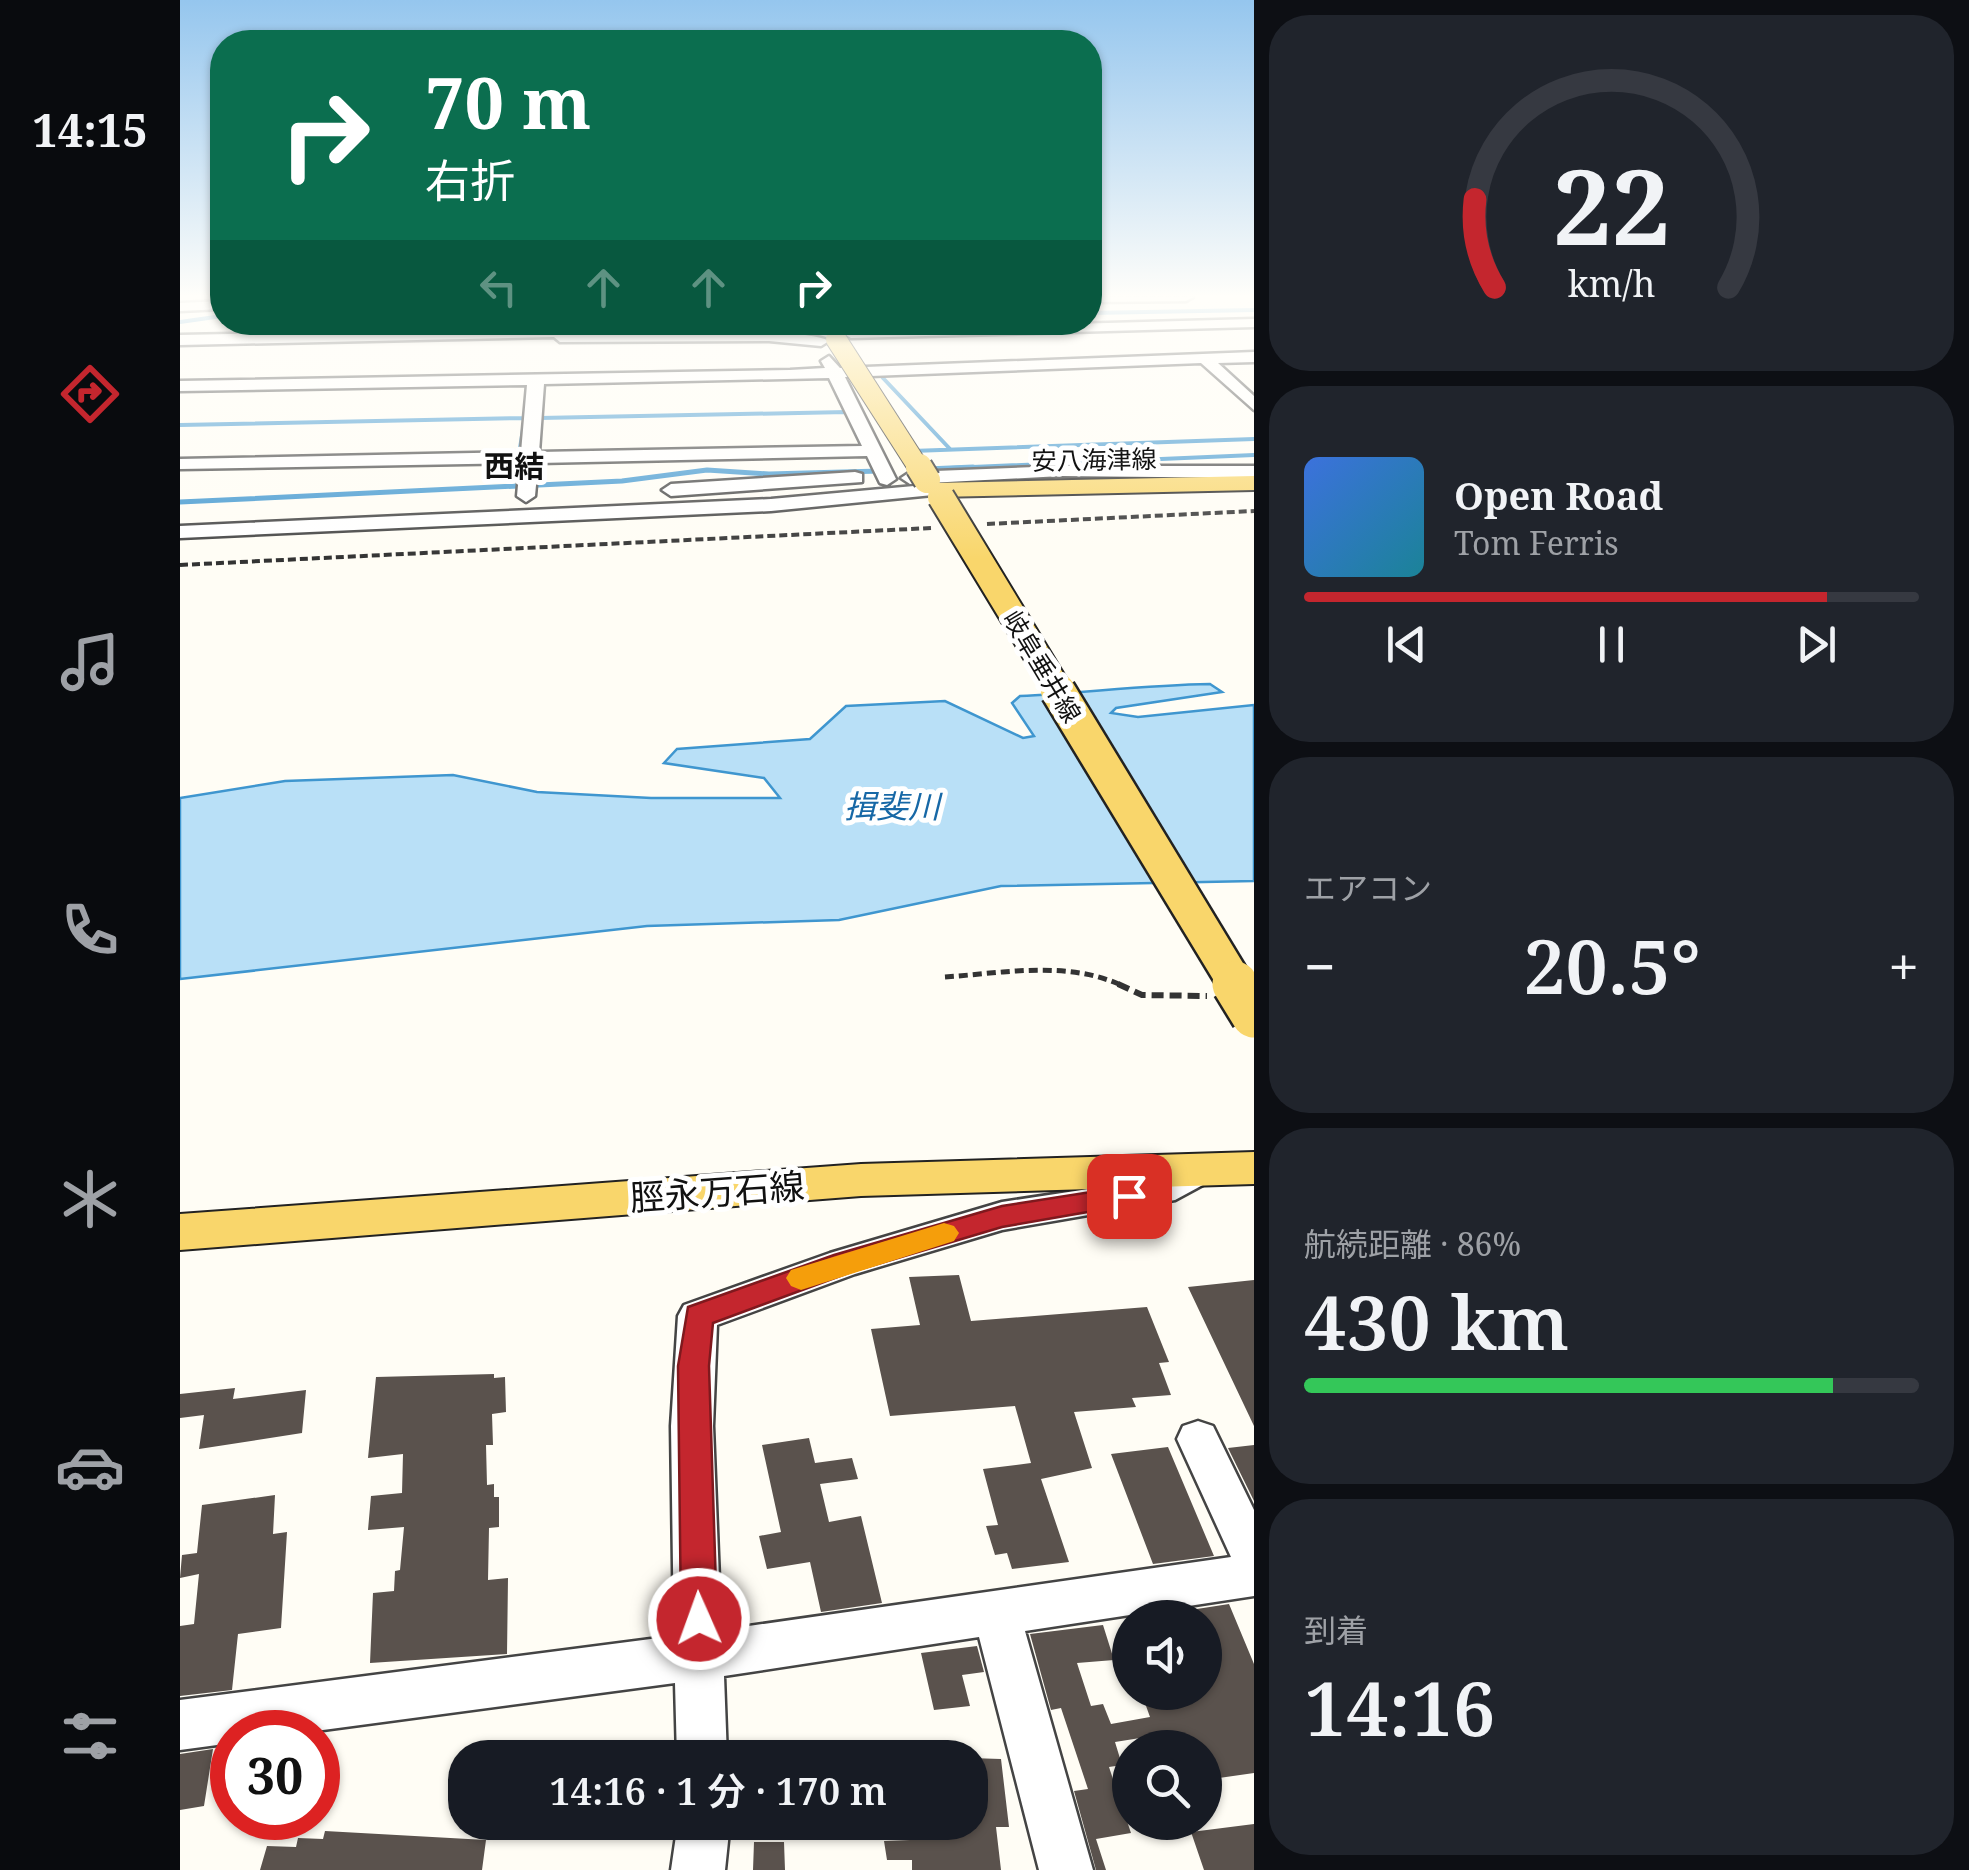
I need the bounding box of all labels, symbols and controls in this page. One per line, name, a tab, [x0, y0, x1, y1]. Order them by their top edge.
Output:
text: 70 m	[425, 54, 591, 150]
icon: right	[260, 70, 390, 200]
text: 14:15	[32, 99, 148, 160]
text: 22	[1553, 134, 1670, 275]
text: 右折	[425, 149, 515, 210]
text: km/h	[1568, 259, 1655, 307]
icon: left	[471, 260, 526, 315]
icon: ahead	[576, 260, 631, 315]
icon: ahead	[681, 260, 736, 315]
icon: right	[786, 260, 841, 315]
icon: directions	[55, 359, 125, 429]
street label: 安八海津線	[1031, 441, 1157, 477]
district label: 西結	[484, 445, 544, 486]
text: Open Road	[1454, 469, 1663, 521]
text: Tom Ferris	[1454, 521, 1619, 564]
street label: 岐阜垂井線	[996, 604, 1090, 728]
icon: previous	[1379, 617, 1434, 672]
icon: pause	[1584, 617, 1639, 672]
icon: next	[1789, 617, 1844, 672]
icon: music	[55, 627, 125, 697]
water label: 揖斐川	[844, 784, 943, 827]
text: エアコン	[1304, 866, 1432, 909]
icon: phone	[55, 895, 125, 965]
text: 20.5°	[1523, 914, 1701, 1016]
text: −	[1304, 928, 1336, 1003]
text: +	[1888, 928, 1919, 1003]
pin	[1087, 1154, 1172, 1239]
street label: 脛永万石線	[628, 1161, 806, 1221]
icon: climate	[55, 1164, 125, 1234]
icon: arrive	[1102, 1169, 1157, 1224]
text: 航続距離 · 86%	[1304, 1222, 1521, 1265]
text: 430 km	[1304, 1270, 1569, 1372]
icon: car	[55, 1432, 125, 1502]
position arrow	[647, 1567, 751, 1671]
map controls	[1112, 1600, 1222, 1840]
button: sound	[1112, 1600, 1222, 1710]
text: 到着	[1304, 1608, 1368, 1651]
text: 14:16	[1304, 1656, 1495, 1758]
icon: filters	[55, 1701, 125, 1771]
speed limit sign: 30	[210, 1710, 340, 1840]
button: search	[1112, 1730, 1222, 1840]
text: 14:16 · 1 分 · 170 m	[549, 1764, 887, 1816]

